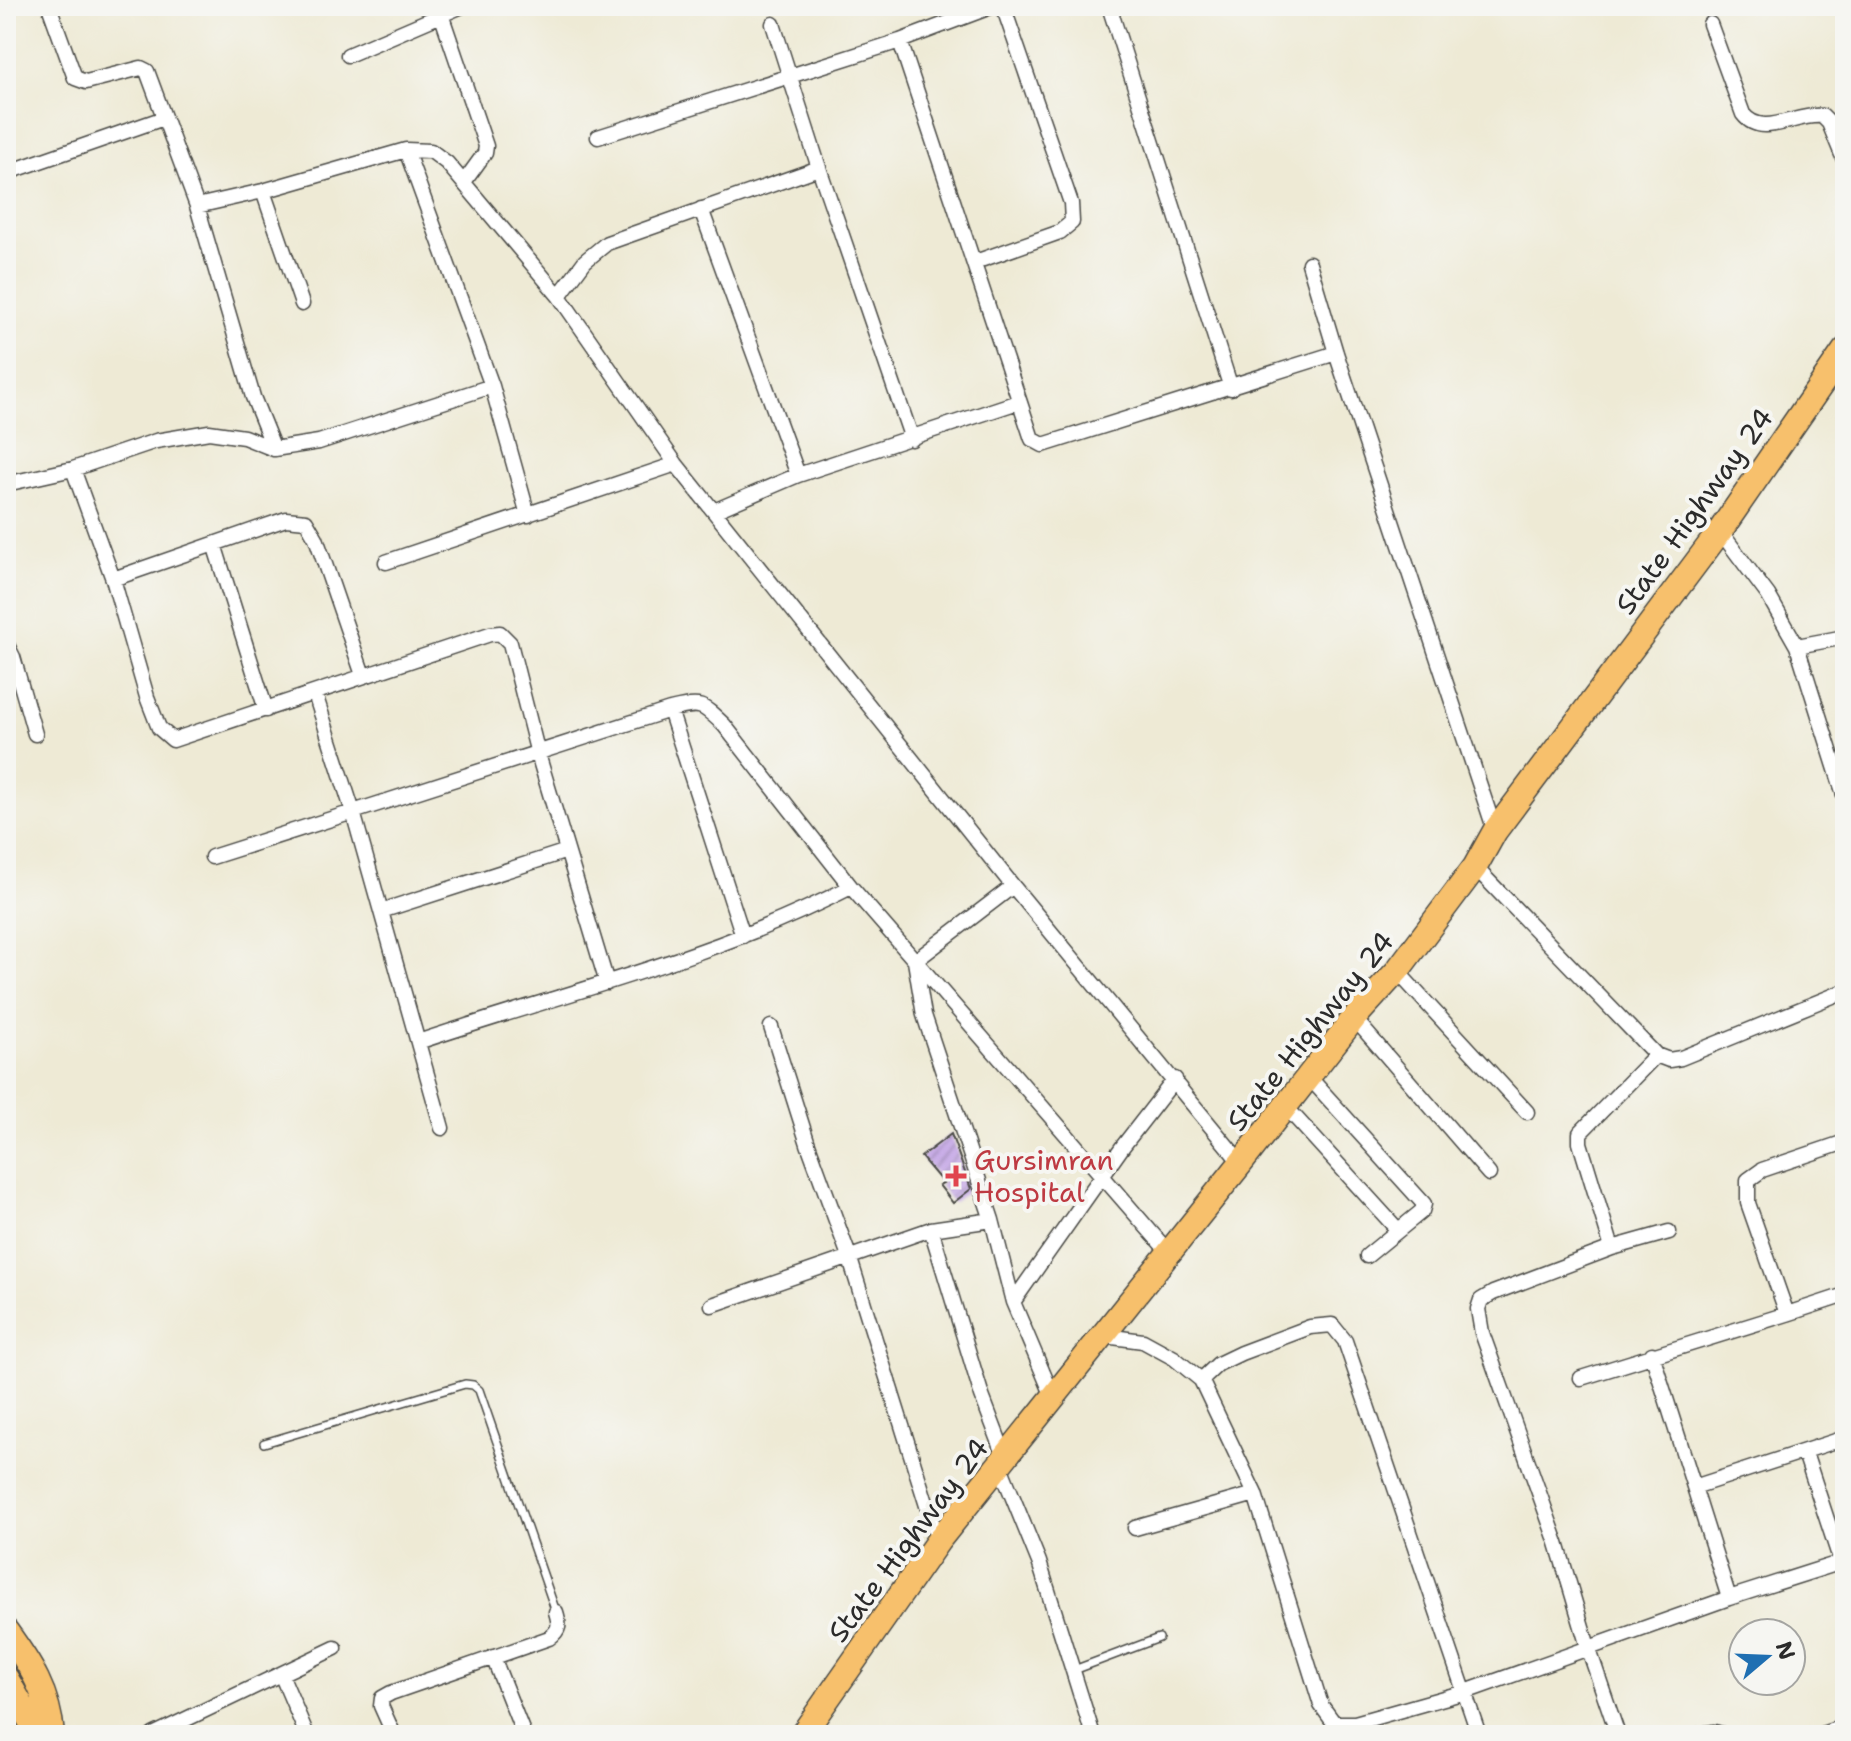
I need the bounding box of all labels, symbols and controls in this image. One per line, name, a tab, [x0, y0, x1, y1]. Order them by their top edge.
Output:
street label: State Highway 24	[1606, 400, 1782, 622]
street label: State Highway 24	[1218, 923, 1402, 1139]
place label: Gursimran Hospital	[974, 1141, 1114, 1211]
marker: Gursimran Hospital	[945, 1165, 967, 1187]
street label: State Highway 24	[819, 1430, 997, 1650]
north arrow	[1727, 1617, 1807, 1697]
text: N	[1769, 1638, 1802, 1664]

